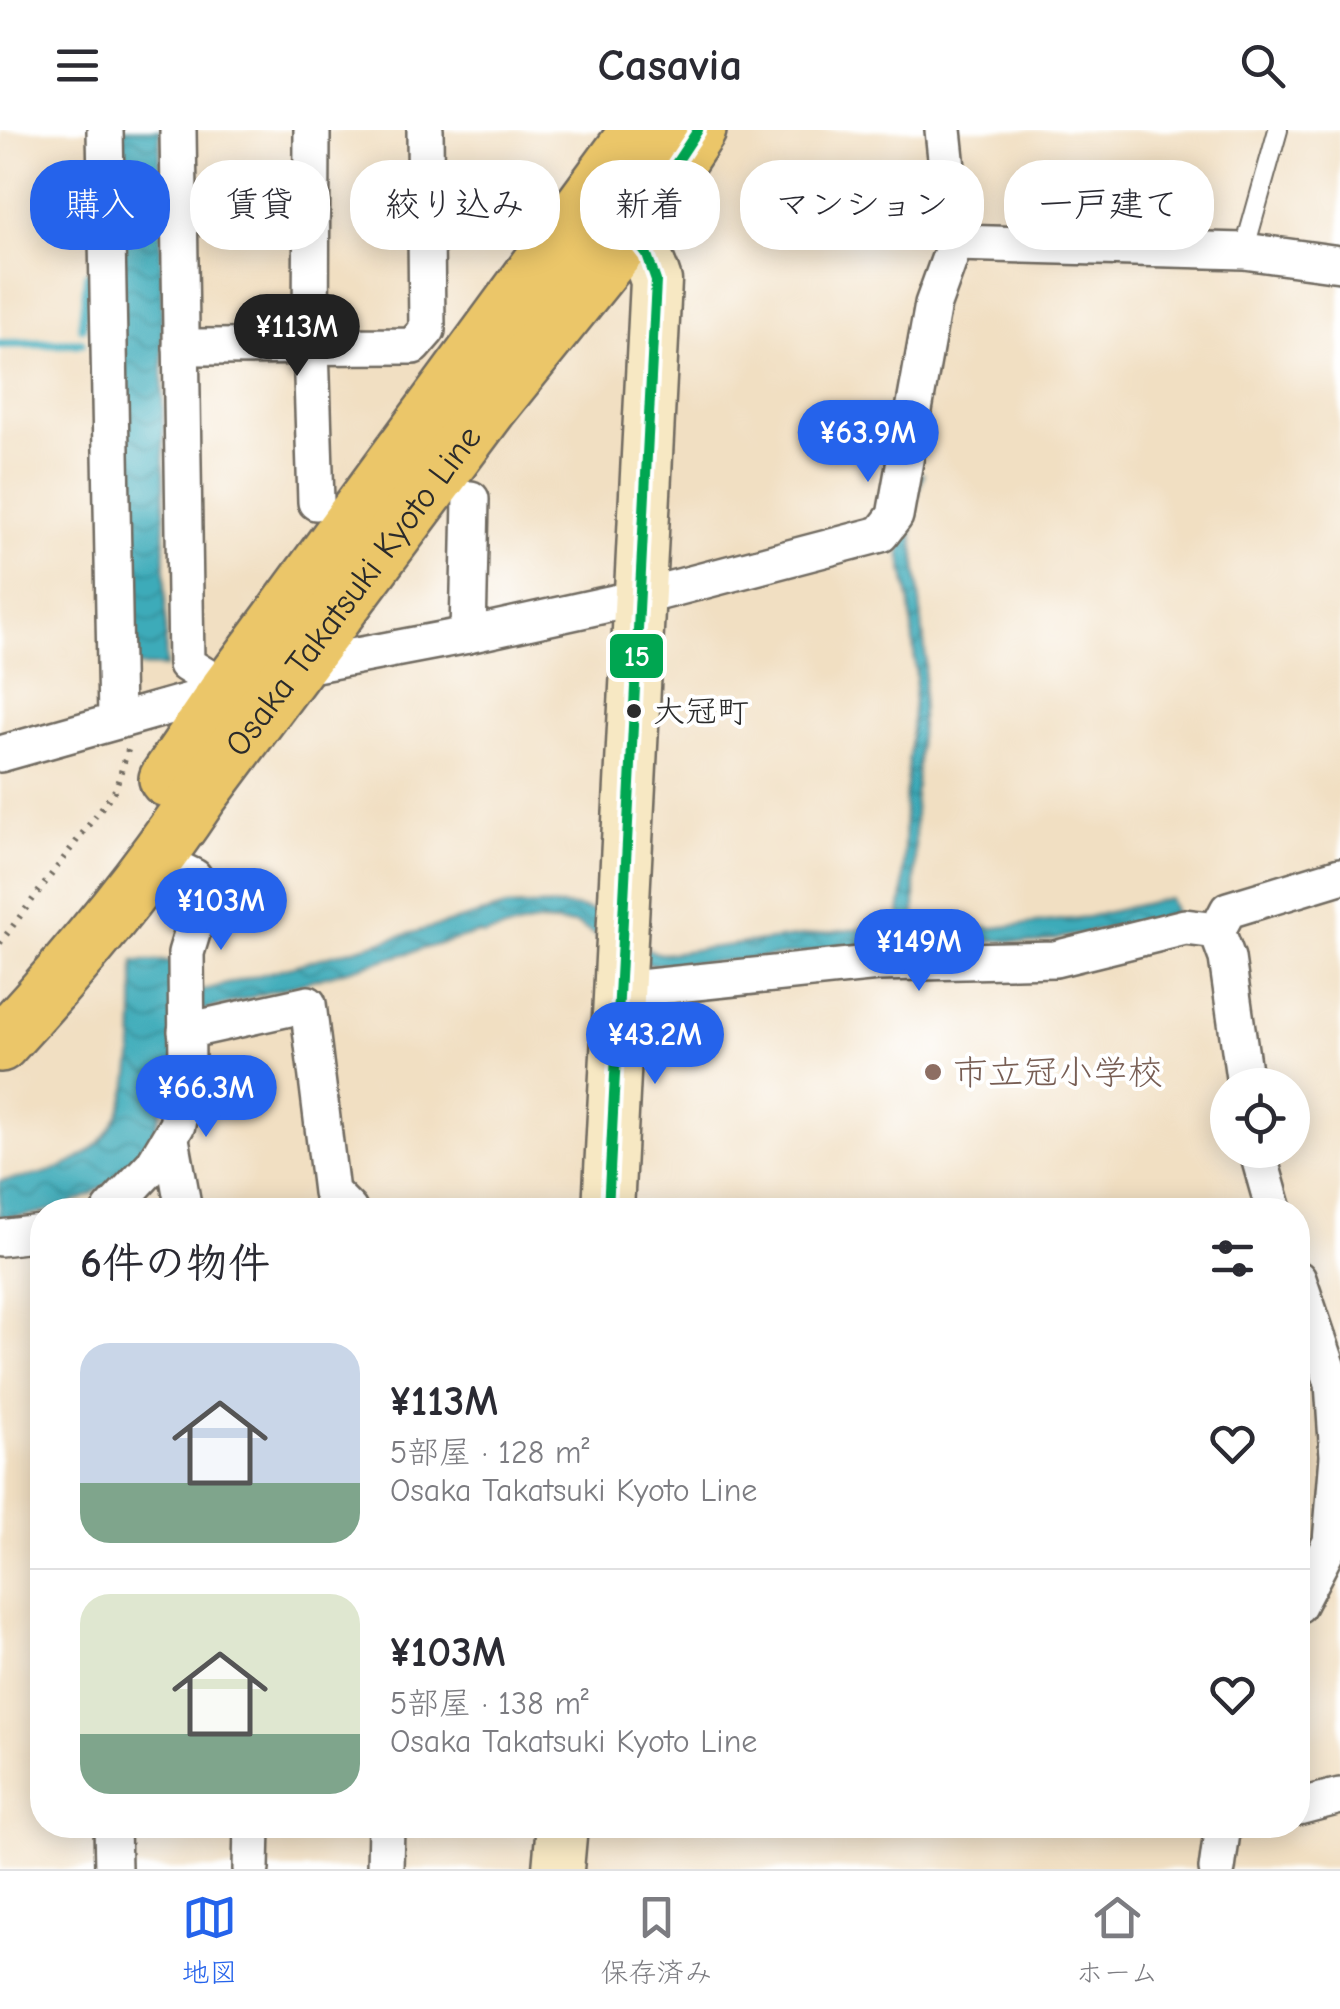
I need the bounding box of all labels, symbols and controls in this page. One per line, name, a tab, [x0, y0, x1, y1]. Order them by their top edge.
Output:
icon: menu	[50, 38, 105, 93]
icon: search	[1235, 38, 1290, 93]
text: Casavia	[598, 39, 742, 91]
chip: 購入	[30, 160, 170, 250]
chip: 賃貸	[190, 160, 330, 250]
chip: 絞り込み	[350, 160, 560, 250]
chip: 新着	[580, 160, 720, 250]
chip: マンション	[740, 160, 984, 250]
chip: 一戸建て	[1004, 160, 1214, 250]
pin: ¥113M	[227, 294, 367, 379]
text: ¥113M	[256, 308, 338, 345]
pin: ¥63.9M	[787, 400, 949, 485]
text: ¥63.9M	[820, 414, 916, 451]
street label: Osaka Takatsuki Kyoto Line	[216, 417, 489, 764]
line badge: 15	[608, 632, 665, 680]
text: 15	[624, 641, 650, 673]
place label: 大冠町	[653, 693, 749, 730]
marker: 大冠町	[624, 701, 644, 721]
pin: ¥103M	[151, 868, 291, 953]
text: ¥103M	[177, 882, 265, 919]
pin: ¥149M	[849, 909, 989, 994]
text: ¥149M	[876, 923, 962, 960]
pin: ¥43.2M	[574, 1002, 736, 1087]
text: ¥43.2M	[608, 1016, 702, 1053]
place label: 市立冠小学校	[953, 1052, 1163, 1093]
pin: ¥66.3M	[125, 1055, 287, 1140]
marker: 市立冠小学校	[922, 1061, 944, 1083]
map controls	[1210, 1068, 1310, 1168]
button: locate	[1210, 1068, 1310, 1168]
text: ¥66.3M	[158, 1069, 254, 1106]
icon: filters	[1205, 1231, 1260, 1286]
text: 6件の物件	[80, 1239, 270, 1288]
text: ¥113M	[390, 1377, 498, 1426]
icon: home	[160, 1383, 280, 1503]
icon: heart	[1205, 1416, 1260, 1471]
text: 5部屋 · 128 m²	[390, 1434, 589, 1471]
text: Osaka Takatsuki Kyoto Line	[390, 1472, 757, 1509]
text: ¥103M	[390, 1628, 506, 1677]
icon: home	[160, 1634, 280, 1754]
icon: heart	[1205, 1667, 1260, 1722]
text: 5部屋 · 138 m²	[390, 1685, 589, 1722]
text: Osaka Takatsuki Kyoto Line	[390, 1723, 757, 1760]
tab: 地図	[182, 1890, 238, 1990]
tab: 保存済み	[601, 1890, 713, 1990]
tab: ホーム	[1076, 1890, 1158, 1990]

